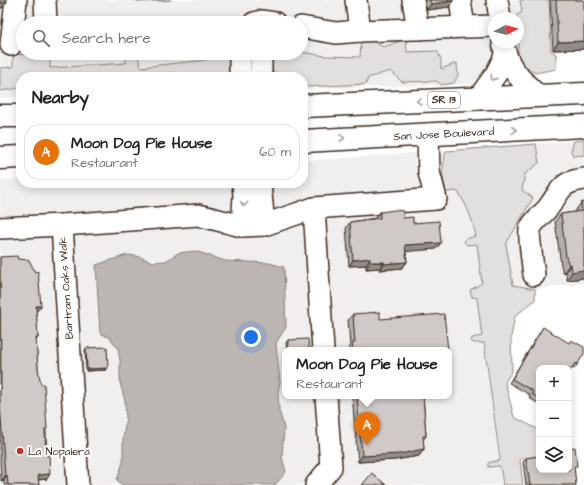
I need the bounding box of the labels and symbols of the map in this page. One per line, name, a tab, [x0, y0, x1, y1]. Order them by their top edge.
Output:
north arrow	[488, 12, 524, 48]
one-way arrow	[491, 74, 498, 81]
road number: SR 13	[428, 92, 460, 108]
one-way arrow	[416, 97, 422, 106]
street label: San Jose Boulevard	[393, 123, 495, 144]
one-way arrow	[511, 126, 517, 134]
one-way arrow	[339, 134, 345, 143]
one-way arrow	[239, 201, 248, 207]
street label: Bartram Oaks Walk	[55, 236, 77, 340]
your location	[241, 327, 261, 347]
pin: A	[354, 412, 380, 445]
place label: La Nopalera	[28, 444, 90, 459]
marker: La Nopalera	[15, 446, 25, 456]

